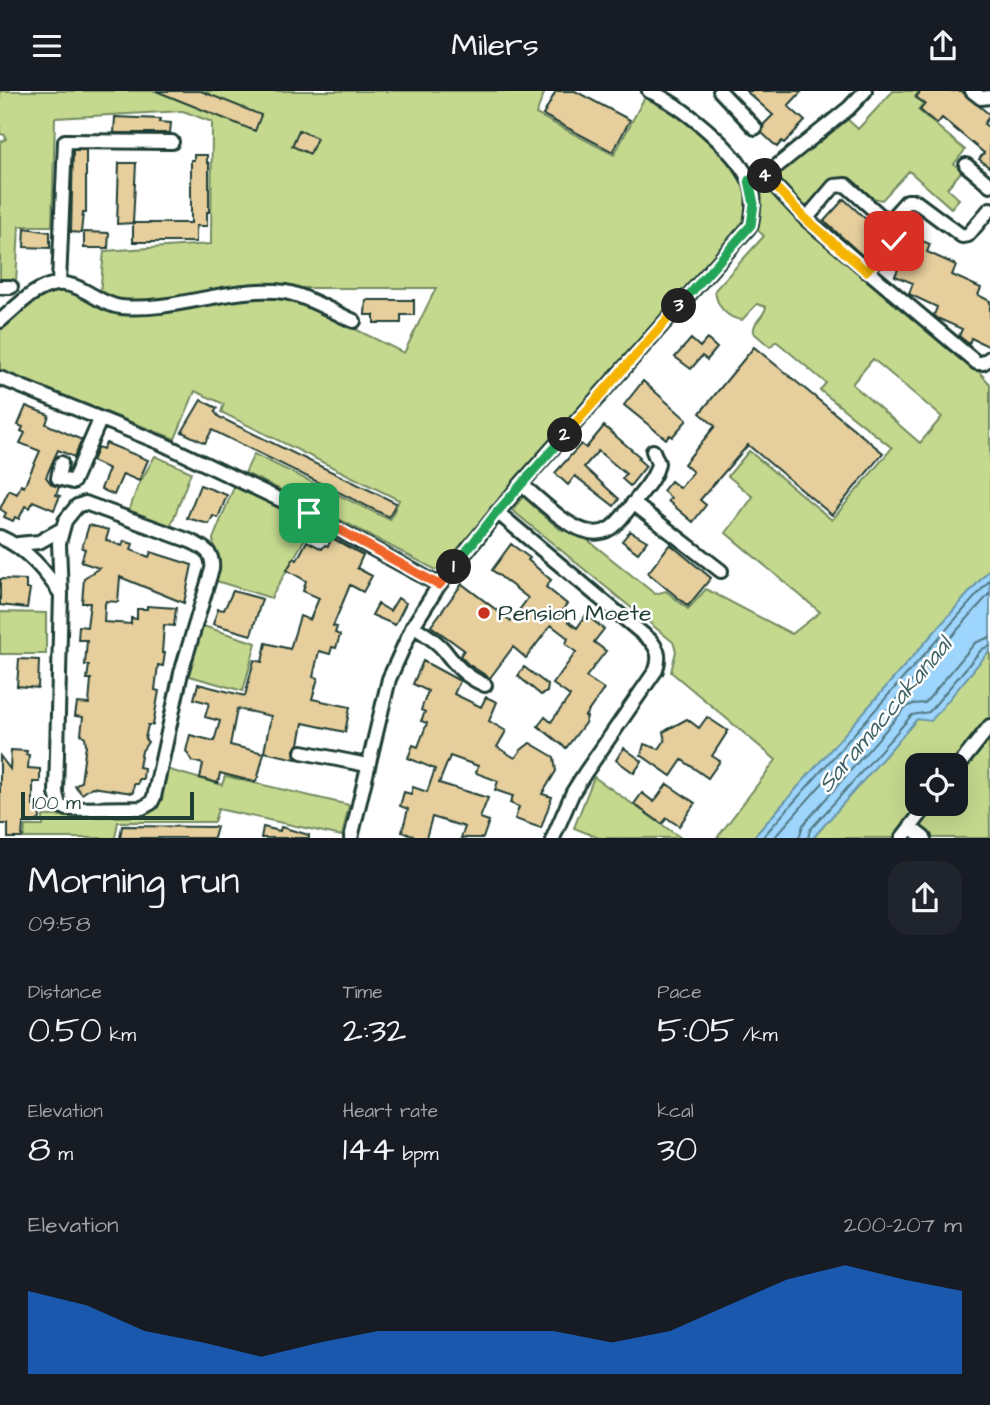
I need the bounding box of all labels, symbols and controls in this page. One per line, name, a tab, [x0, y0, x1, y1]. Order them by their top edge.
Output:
text: Milers	[451, 23, 539, 68]
icon: menu	[28, 27, 66, 65]
icon: share	[924, 27, 962, 65]
pin: 4	[748, 159, 782, 193]
text: 4	[758, 162, 771, 189]
pin	[864, 211, 924, 271]
icon: check	[875, 222, 913, 260]
pin: 3	[662, 289, 696, 323]
text: 3	[674, 292, 683, 319]
pin: 2	[548, 417, 582, 453]
text: 2	[559, 421, 570, 448]
pin	[279, 483, 339, 543]
icon: arrive	[290, 494, 328, 532]
pin: 1	[436, 549, 472, 585]
text: 1	[452, 553, 455, 580]
place label: Pension Moete	[498, 597, 651, 629]
marker: Pension Moete	[476, 605, 492, 621]
water label: Saramaccakanaal	[810, 627, 962, 800]
map controls	[905, 753, 968, 816]
button: locate	[905, 753, 968, 816]
scale bar	[21, 789, 194, 821]
text: 100 m	[32, 790, 81, 817]
text: Morning run	[28, 856, 240, 908]
button: share	[888, 861, 962, 935]
text: 09:58	[28, 908, 91, 940]
text: Distance	[28, 979, 102, 1006]
text: Time	[343, 979, 382, 1006]
text: Pace	[657, 979, 701, 1006]
text: 0.50	[28, 1006, 102, 1055]
text: 2:32	[343, 1006, 406, 1055]
text: 5:05	[657, 1006, 735, 1055]
text: km	[102, 1022, 136, 1049]
text: /km	[735, 1022, 778, 1049]
text: Elevation	[28, 1098, 103, 1125]
text: Heart rate	[343, 1098, 438, 1125]
text: kcal	[657, 1098, 694, 1125]
text: 8	[28, 1125, 51, 1174]
text: 144	[343, 1125, 395, 1174]
text: 30	[657, 1125, 697, 1174]
text: m	[51, 1141, 73, 1168]
text: bpm	[395, 1141, 438, 1168]
text: Elevation	[28, 1209, 119, 1241]
text: 200–207 m	[844, 1209, 962, 1241]

